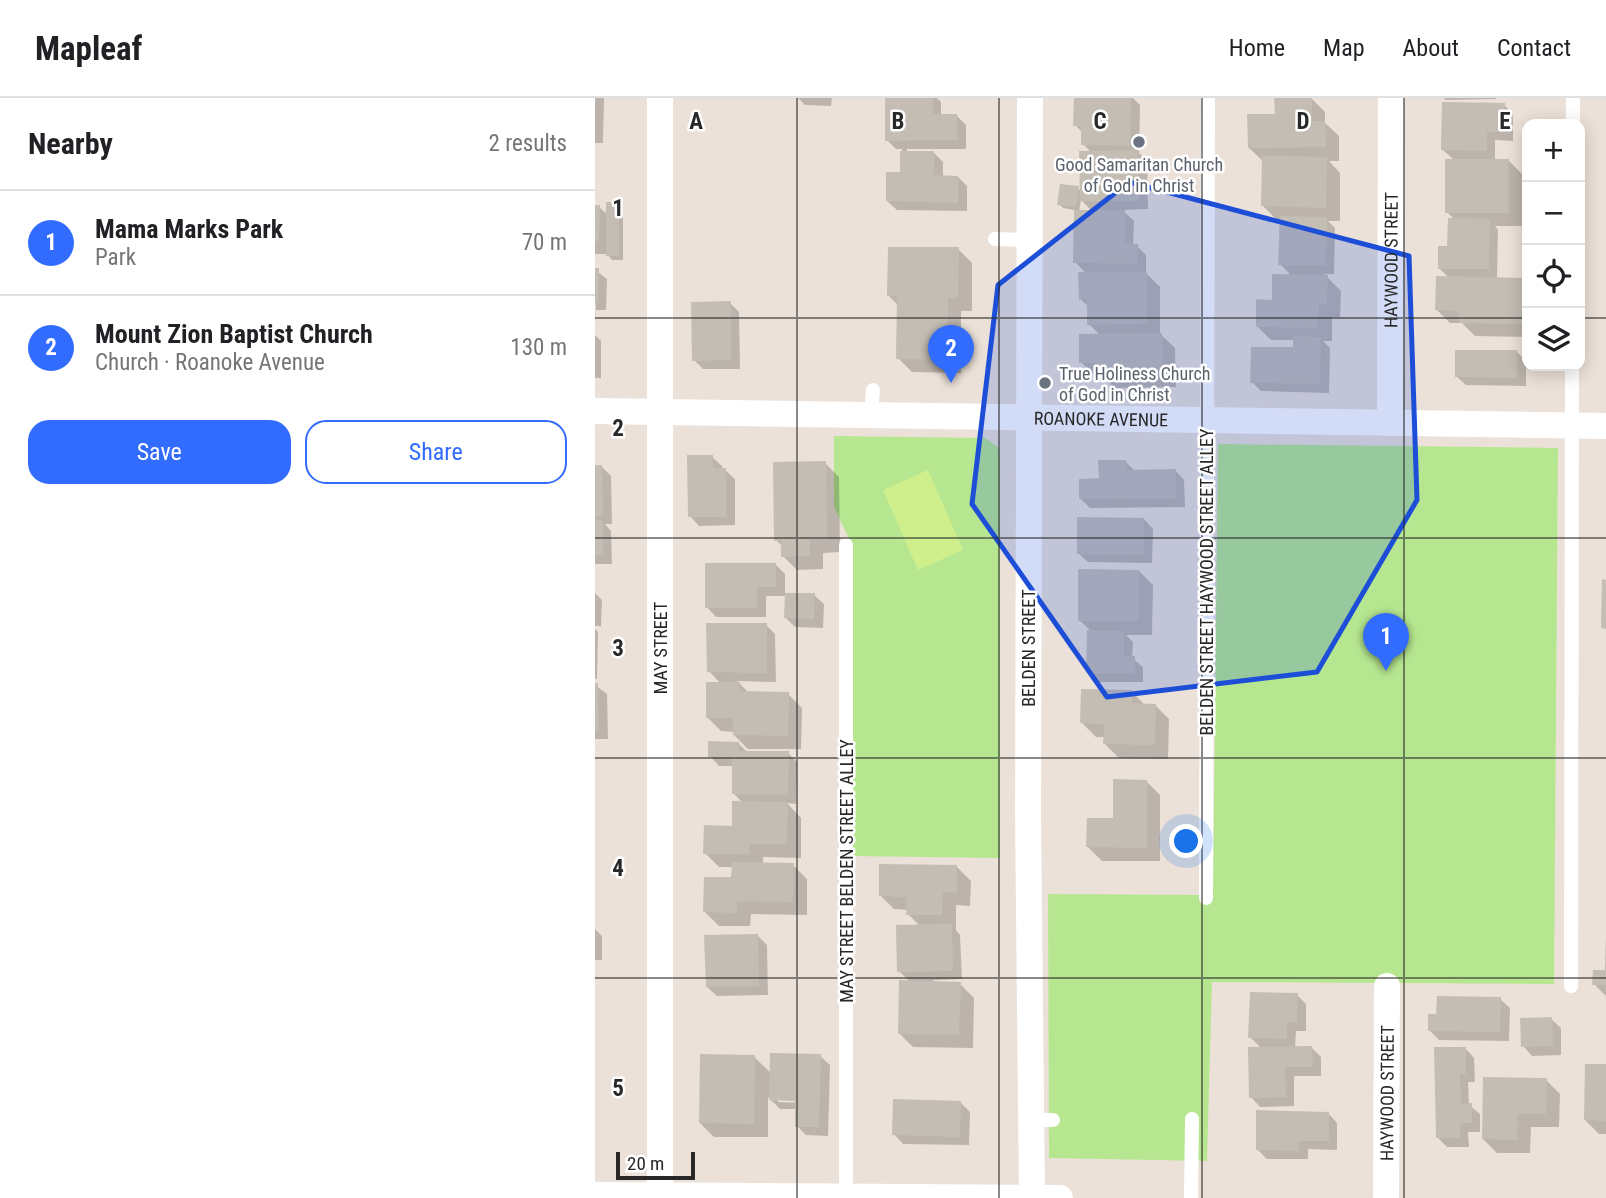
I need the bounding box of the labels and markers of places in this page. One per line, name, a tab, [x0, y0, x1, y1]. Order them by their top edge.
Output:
marker: Good Samaritan Church of God in Christ	[1131, 134, 1147, 150]
place label: Good Samaritan Church of God in Christ	[1055, 154, 1223, 196]
pin: 2	[928, 325, 974, 383]
place label: True Holiness Church of God in Christ	[1059, 363, 1211, 405]
marker: True Holiness Church of God in Christ	[1037, 375, 1053, 391]
pin: 1	[1363, 613, 1409, 671]

